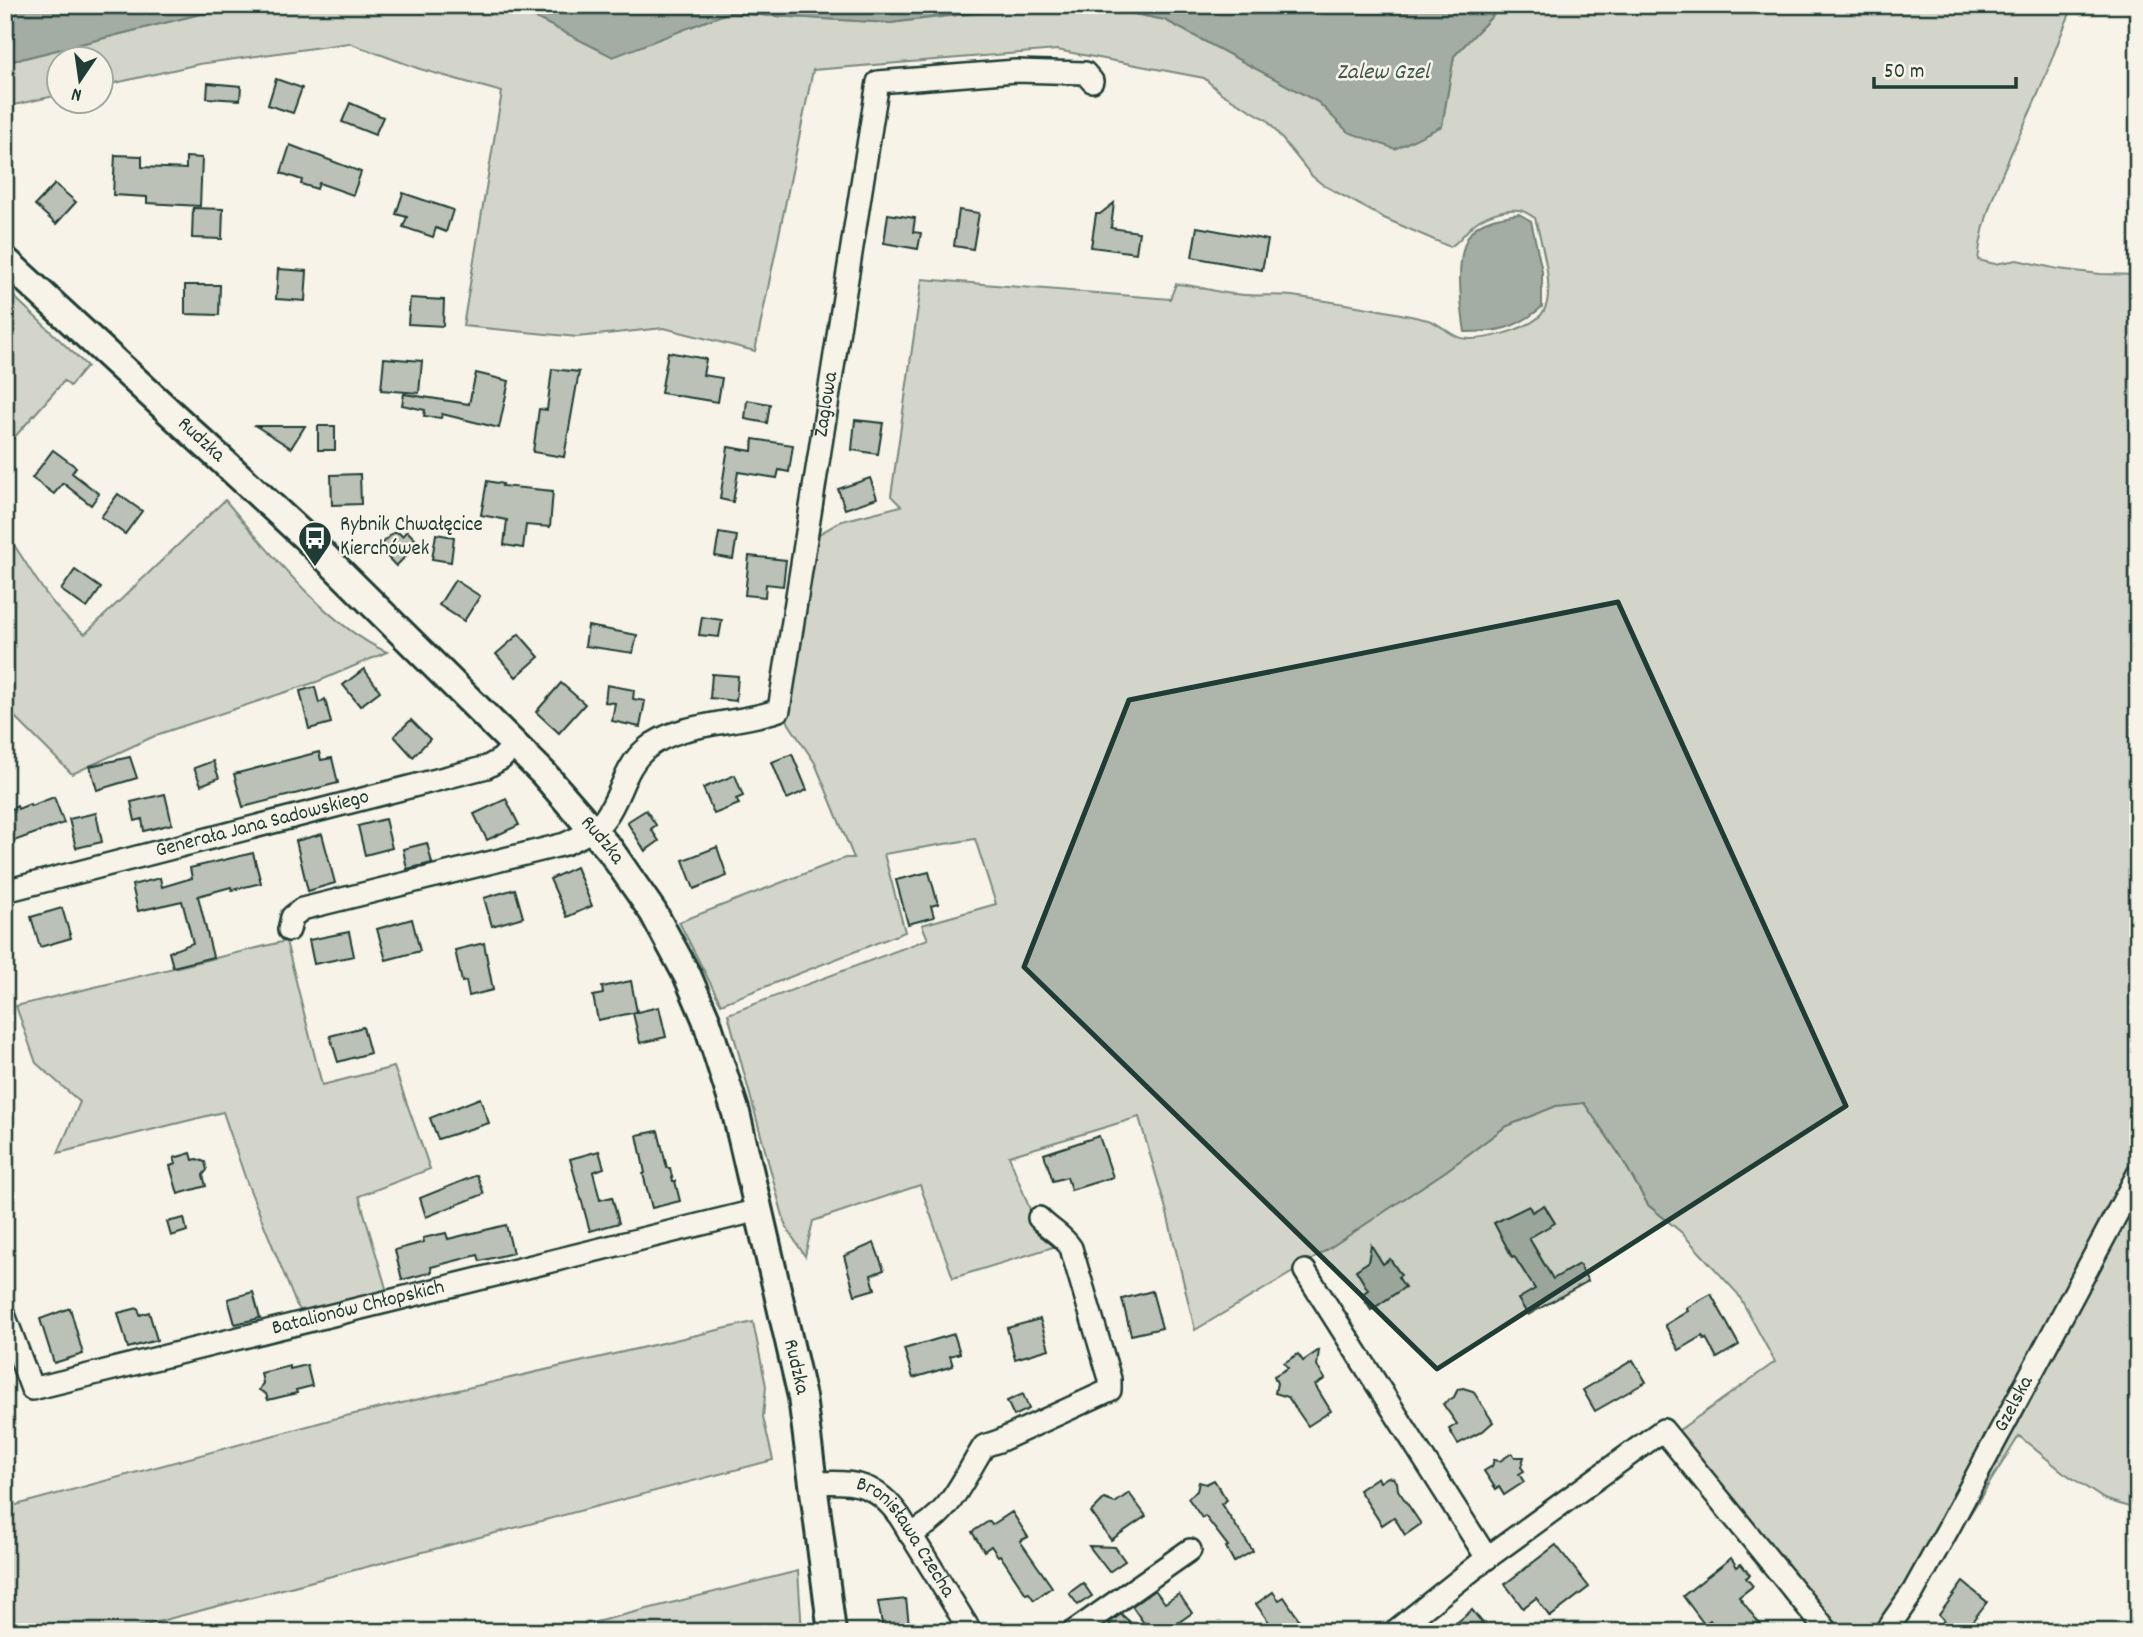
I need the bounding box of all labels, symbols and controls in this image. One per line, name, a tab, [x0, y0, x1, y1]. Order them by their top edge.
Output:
north arrow	[46, 46, 116, 116]
scale bar	[1874, 46, 2015, 90]
water label: Zalew Gzel	[1337, 57, 1431, 90]
text: 50 m	[1884, 58, 1924, 88]
text: N	[69, 79, 85, 107]
street label: Żaglowa	[807, 369, 847, 440]
street label: Rudzka	[170, 411, 232, 471]
place label: Rybnik Chwałęcice Kierchówek	[340, 511, 483, 565]
bus stop icon: Rybnik Chwałęcice Kierchówek	[296, 519, 334, 568]
street label: Generała Jana Sadowskiego	[153, 783, 373, 867]
street label: Rudzka	[572, 810, 632, 872]
street label: Batalionów Chłopskich	[269, 1273, 448, 1344]
street label: Rudzka	[774, 1337, 816, 1399]
street label: Gzelska	[1987, 1370, 2043, 1438]
street label: Bronisława Czecha	[852, 1470, 962, 1605]

